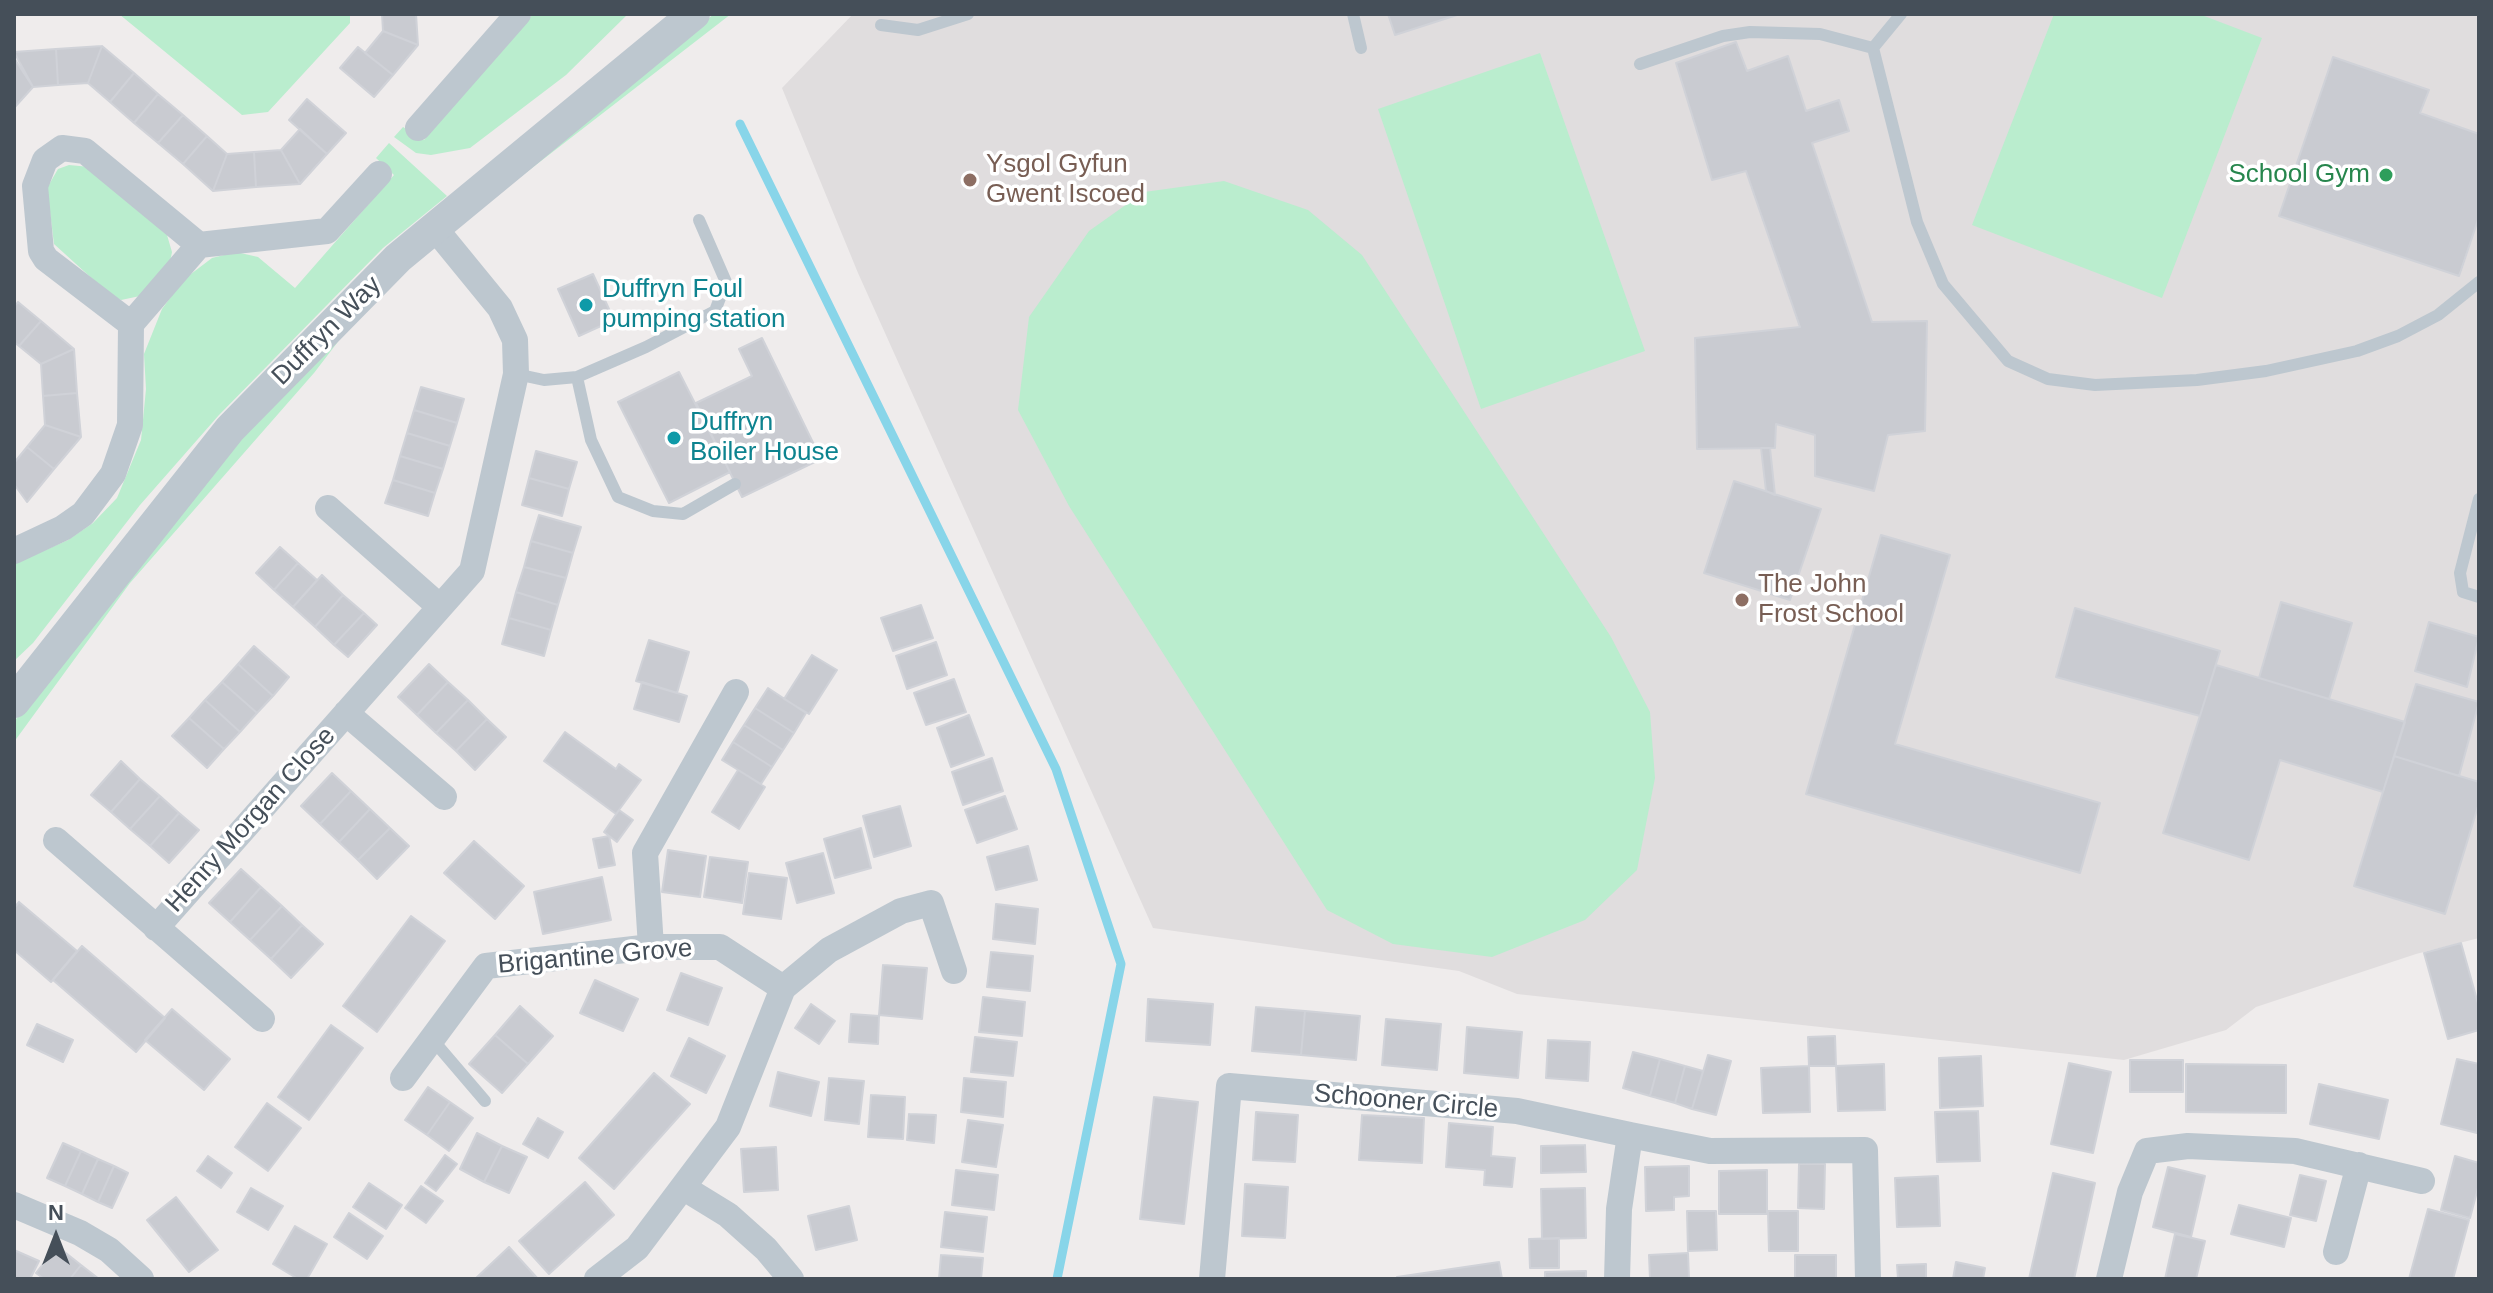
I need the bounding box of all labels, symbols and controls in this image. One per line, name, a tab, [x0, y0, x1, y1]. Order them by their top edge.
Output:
place label: Ysgol Gyfun Gwent Iscoed	[986, 149, 1145, 210]
place label: School Gym	[2228, 159, 2370, 191]
marker: School Gym	[2377, 166, 2395, 184]
marker: Ysgol Gyfun Gwent Iscoed	[961, 171, 979, 189]
street label: Duffryn Way	[266, 270, 388, 392]
place label: Duffryn Foul pumping station	[602, 274, 786, 336]
marker: Duffryn Foul pumping station	[577, 296, 595, 314]
place label: Duffryn Boiler House	[690, 407, 839, 468]
marker: Duffryn Boiler House	[665, 429, 683, 447]
place label: The John Frost School	[1758, 569, 1904, 630]
marker: The John Frost School	[1733, 591, 1751, 609]
street label: Henry Morgan Close	[160, 721, 342, 919]
street label: Brigantine Grove	[496, 933, 694, 981]
street label: Schooner Circle	[1313, 1078, 1499, 1126]
north arrow	[16, 1197, 96, 1277]
text: N	[48, 1200, 64, 1225]

